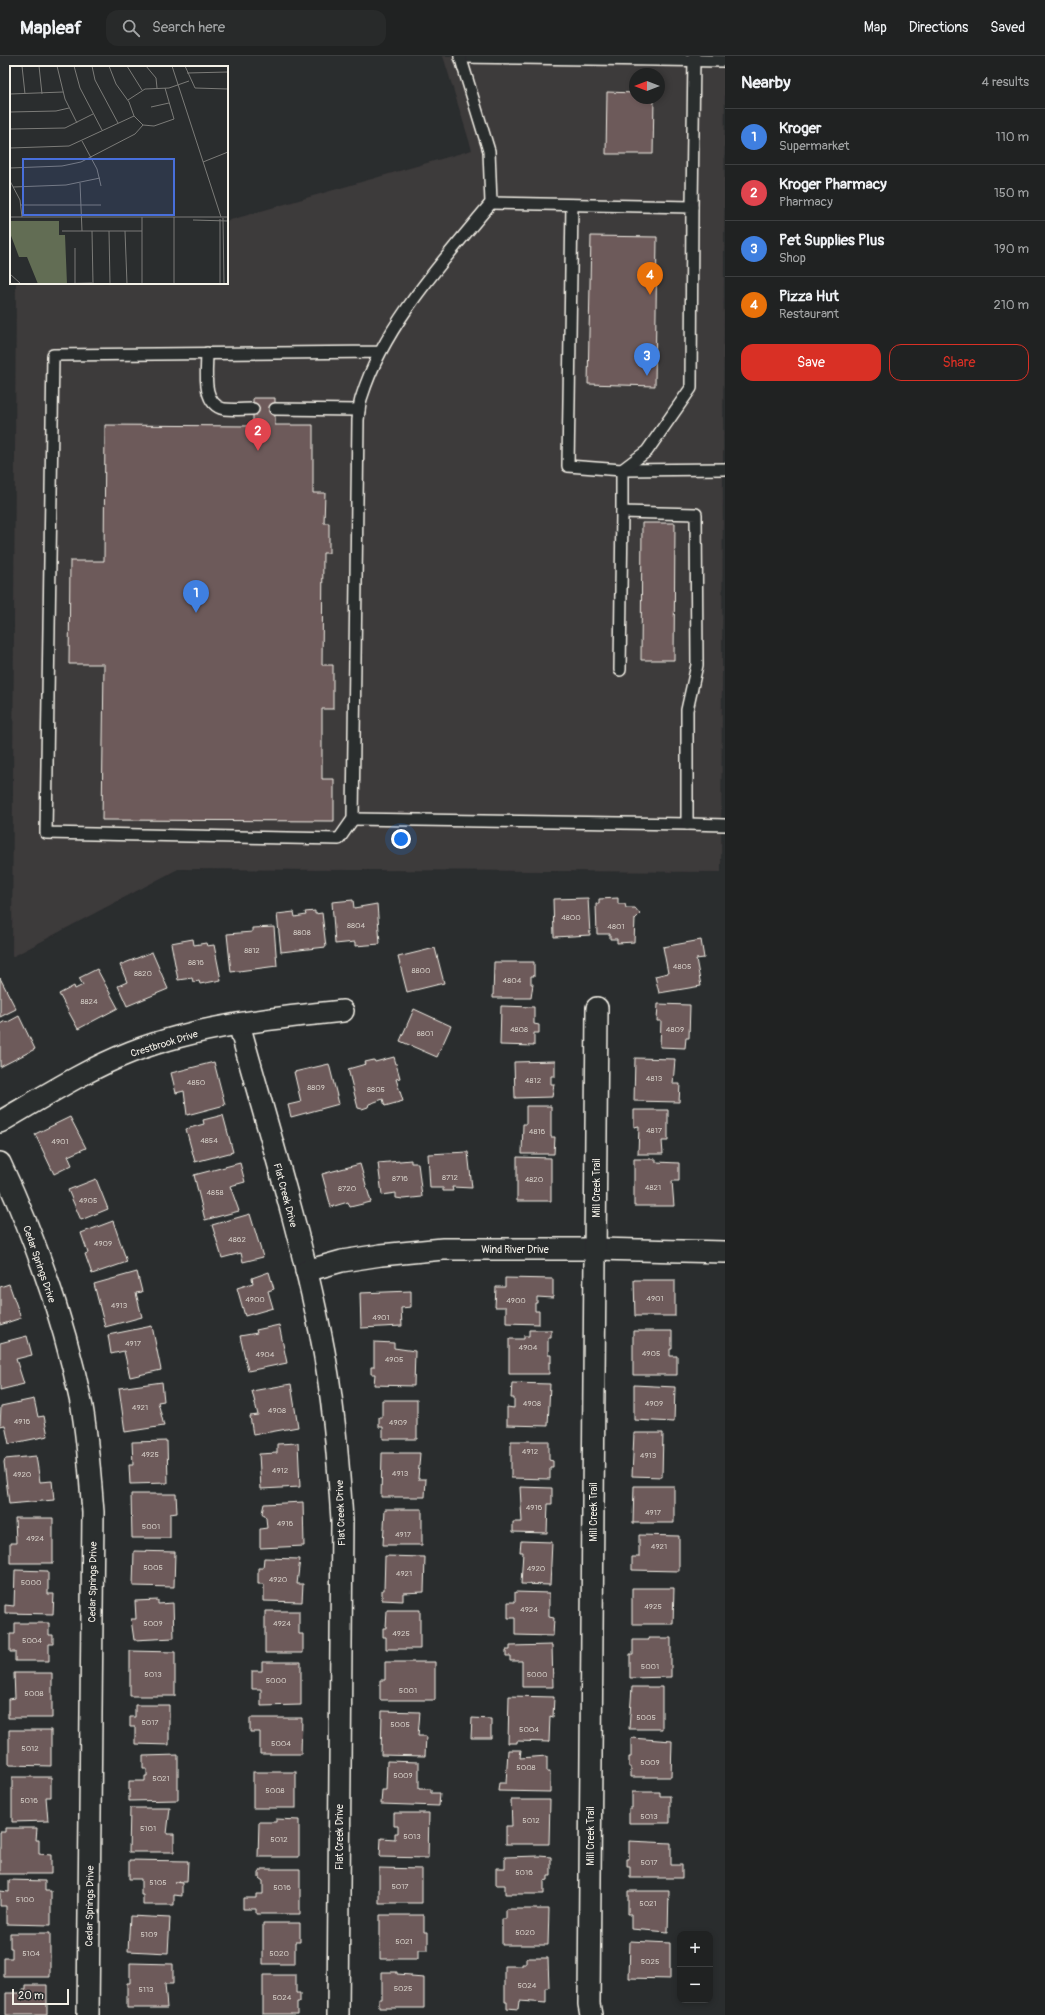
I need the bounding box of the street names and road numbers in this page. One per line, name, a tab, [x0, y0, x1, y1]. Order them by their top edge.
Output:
street label: Crestbrook Drive	[129, 1028, 199, 1060]
street label: Mill Creek Trail	[591, 1158, 603, 1218]
street label: Flat Creek Drive	[271, 1162, 299, 1229]
street label: Cedar Springs Drive	[20, 1224, 58, 1305]
street label: Wind River Drive	[481, 1244, 549, 1256]
street label: Flat Creek Drive	[334, 1480, 348, 1546]
street label: Mill Creek Trail	[588, 1482, 600, 1542]
street label: Cedar Springs Drive	[86, 1541, 100, 1623]
street label: Flat Creek Drive	[334, 1804, 346, 1870]
street label: Mill Creek Trail	[585, 1806, 597, 1866]
street label: Cedar Springs Drive	[83, 1865, 97, 1947]

